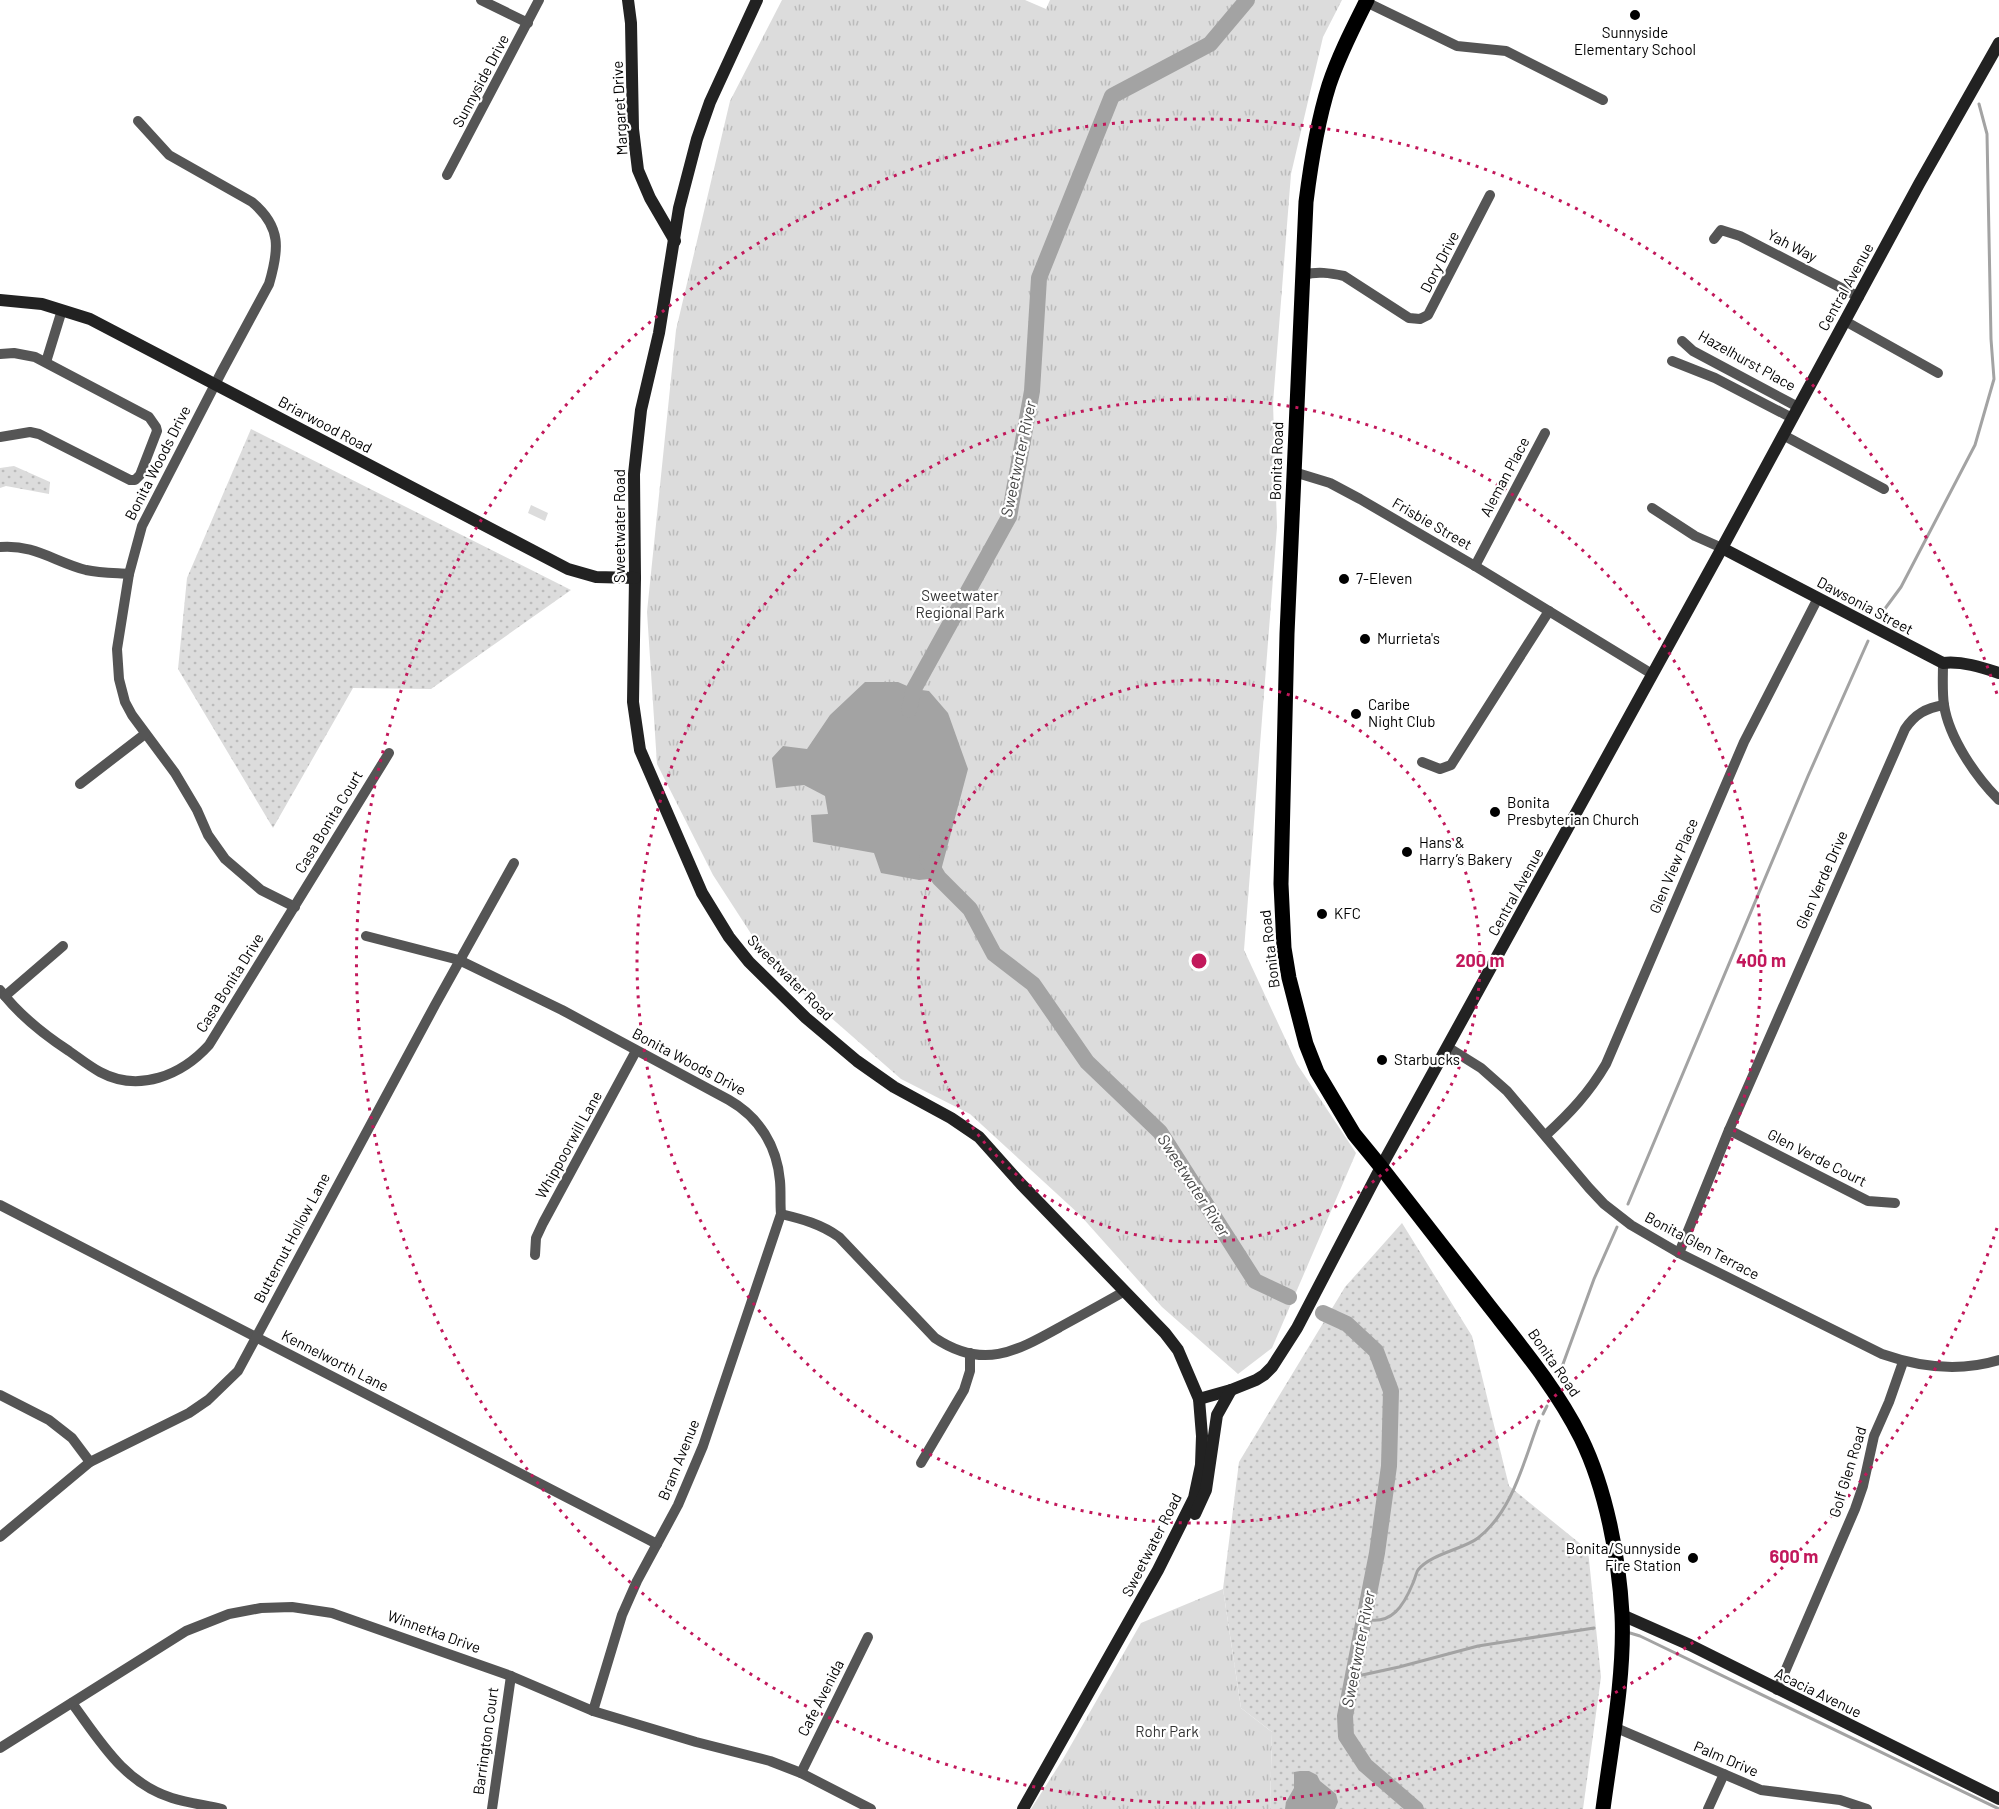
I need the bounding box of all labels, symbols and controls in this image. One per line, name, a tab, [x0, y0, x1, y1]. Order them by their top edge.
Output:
marker: Sunnyside Elementary School	[1628, 8, 1642, 22]
place label: Sunnyside Elementary School	[1574, 23, 1696, 58]
street label: Sunnyside Drive	[448, 31, 512, 130]
street label: Margaret Drive	[608, 60, 630, 156]
street label: Yah Way	[1765, 225, 1820, 265]
street label: Dory Drive	[1416, 228, 1462, 295]
street label: Central Avenue	[1814, 239, 1877, 334]
street label: Hazelhurst Place	[1696, 326, 1799, 394]
street label: Briarwood Road	[276, 392, 375, 456]
water label: Sweetwater River	[996, 398, 1039, 519]
street label: Bonita Woods Drive	[120, 402, 194, 523]
street label: Bonita Road	[1266, 421, 1286, 501]
street label: Aleman Place	[1476, 434, 1533, 519]
street label: Sweetwater Road	[610, 469, 628, 583]
street label: Frisbie Street	[1390, 493, 1475, 553]
place label: 7-Eleven	[1356, 569, 1412, 587]
marker: 7-Eleven	[1337, 572, 1351, 586]
street label: Dawsonia Street	[1814, 572, 1917, 638]
park label: Sweetwater Regional Park	[916, 586, 1005, 621]
place label: Murrieta's	[1377, 629, 1440, 647]
marker: Murrieta's	[1358, 632, 1372, 646]
place label: Caribe Night Club	[1368, 695, 1435, 730]
marker: Caribe Night Club	[1349, 707, 1363, 721]
street label: Casa Bonita Court	[290, 767, 366, 876]
place label: Bonita Presbyterian Church	[1507, 793, 1639, 828]
marker: Bonita Presbyterian Church	[1488, 805, 1502, 819]
street label: Glen View Place	[1645, 815, 1701, 916]
street label: Glen Verde Drive	[1791, 828, 1851, 932]
place label: Hans & Harry’s Bakery	[1419, 833, 1512, 868]
street label: Central Avenue	[1484, 844, 1547, 939]
marker: Hans & Harry’s Bakery	[1400, 845, 1414, 859]
place label: KFC	[1334, 904, 1361, 922]
marker: KFC	[1315, 907, 1329, 921]
street label: Bonita Road	[1255, 909, 1283, 989]
street label: Casa Bonita Drive	[191, 930, 267, 1035]
street label: Sweetwater Road	[744, 931, 837, 1024]
text: 200 m	[1455, 949, 1505, 971]
text: 400 m	[1736, 949, 1786, 971]
centre of rings	[1189, 951, 1209, 971]
street label: Bonita Woods Drive	[630, 1024, 749, 1099]
place label: Starbucks	[1394, 1050, 1460, 1068]
marker: Starbucks	[1375, 1053, 1389, 1067]
street label: Whippoorwill Lane	[531, 1087, 605, 1202]
street label: Glen Verde Court	[1765, 1124, 1870, 1190]
water label: Sweetwater River	[1154, 1130, 1235, 1241]
street label: Butternut Hollow Lane	[249, 1169, 333, 1306]
street label: Bonita Glen Terrace	[1642, 1207, 1763, 1283]
street label: Kennelworth Lane	[279, 1325, 392, 1395]
street label: Bonita Road	[1525, 1325, 1585, 1400]
street label: Bram Avenue	[654, 1417, 702, 1503]
street label: Golf Glen Road	[1825, 1424, 1869, 1519]
street label: Sweetwater Road	[1117, 1490, 1185, 1599]
place label: Bonita/Sunnyside Fire Station	[1566, 1539, 1681, 1574]
text: 600 m	[1770, 1545, 1818, 1567]
marker: Bonita/Sunnyside Fire Station	[1686, 1551, 1700, 1565]
water label: Sweetwater River	[1337, 1588, 1378, 1709]
street label: Winnetka Drive	[385, 1606, 483, 1656]
street label: Cafe Avenida	[793, 1656, 847, 1739]
street label: Acacia Avenue	[1772, 1663, 1865, 1721]
street label: Barrington Court	[469, 1686, 501, 1796]
park label: Rohr Park	[1135, 1722, 1199, 1740]
street label: Palm Drive	[1691, 1736, 1762, 1780]

